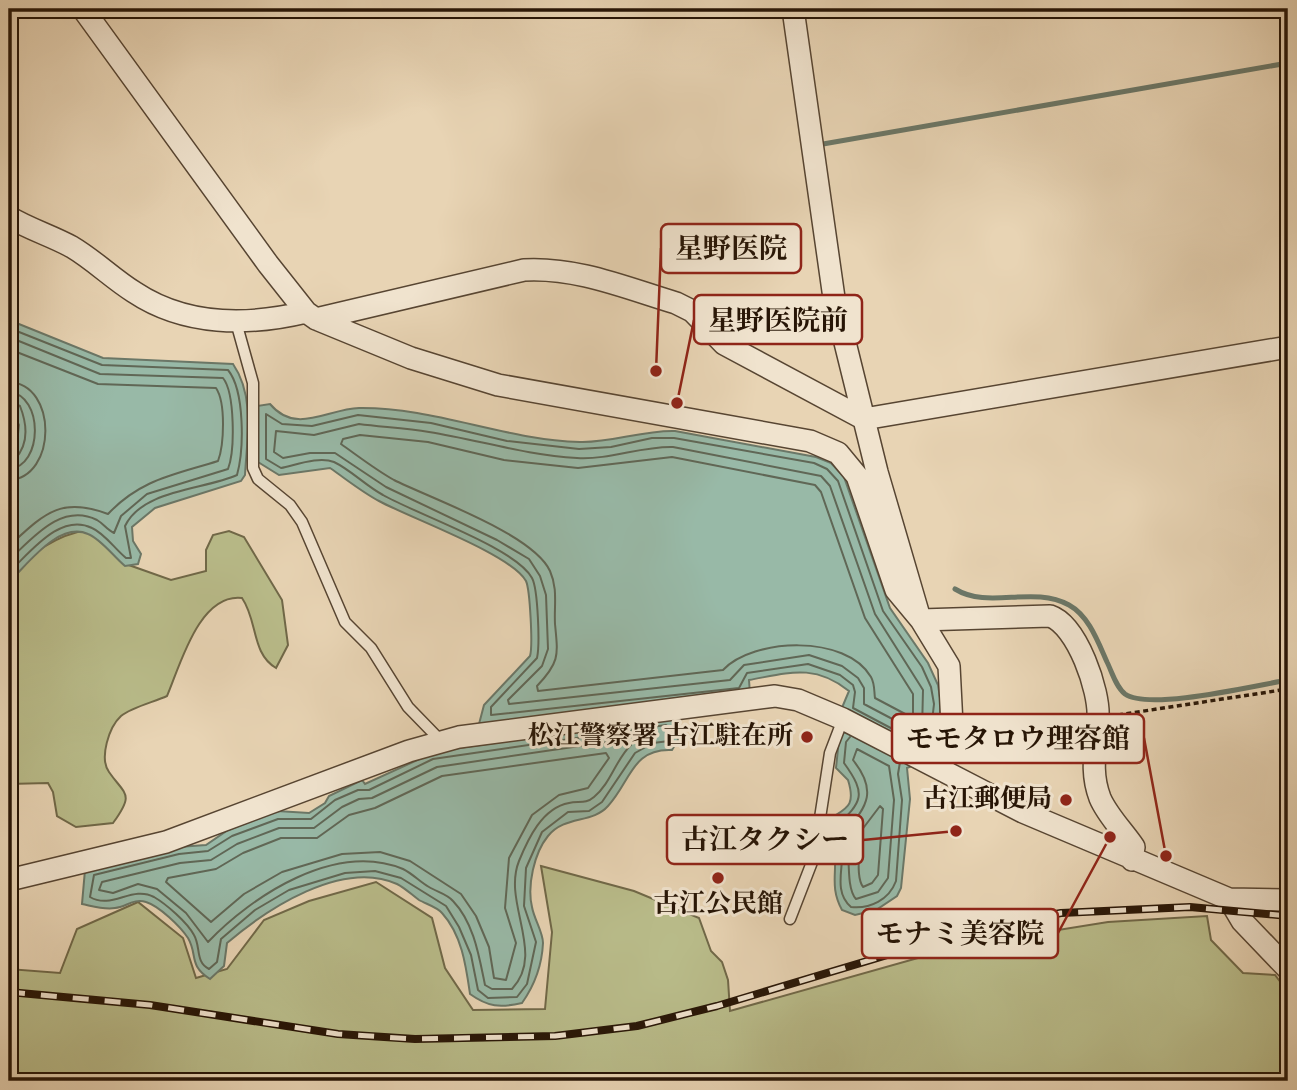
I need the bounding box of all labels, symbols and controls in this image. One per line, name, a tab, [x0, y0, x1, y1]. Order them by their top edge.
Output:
callout: 星野医院	[661, 224, 801, 273]
text: 星野医院	[675, 231, 787, 271]
callout: 星野医院前	[694, 295, 862, 344]
text: 星野医院前	[708, 303, 848, 343]
callout: モモタロウ理容館	[892, 714, 1144, 763]
place label: 松江警察署 古江駐在所	[527, 719, 793, 756]
text: モモタロウ理容館	[906, 721, 1130, 761]
marker: 松江警察署 古江駐在所	[799, 729, 815, 745]
place label: 古江郵便局	[922, 782, 1052, 819]
marker: 古江郵便局	[1058, 792, 1074, 808]
callout: 古江タクシー	[667, 815, 863, 864]
text: 古江タクシー	[681, 822, 849, 862]
marker: 古江公民館	[710, 870, 726, 886]
place label: 古江公民館	[653, 887, 783, 924]
callout: モナミ美容院	[862, 909, 1058, 958]
text: モナミ美容院	[876, 916, 1044, 956]

